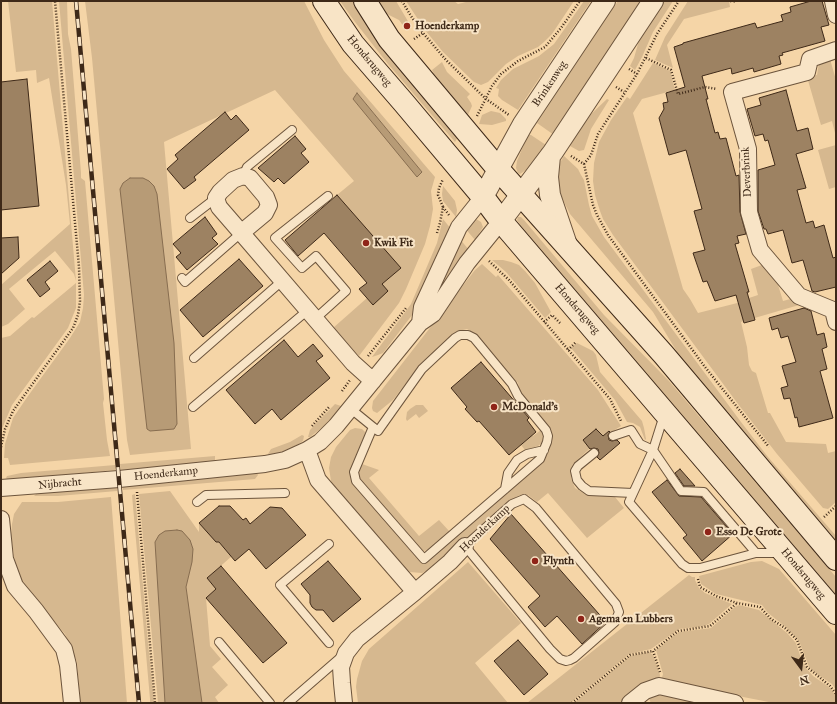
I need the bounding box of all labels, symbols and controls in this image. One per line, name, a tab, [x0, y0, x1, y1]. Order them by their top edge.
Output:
place label: Hoenderkamp	[415, 19, 479, 33]
marker: Hoenderkamp	[402, 21, 412, 31]
street label: Hondsrugweg	[344, 33, 394, 89]
street label: Brinkenweg	[530, 59, 570, 109]
street label: Deverbrink	[739, 146, 755, 198]
place label: Kwik Fit	[374, 236, 413, 250]
marker: Kwik Fit	[361, 238, 371, 248]
street label: Hondsrugweg	[551, 281, 603, 337]
place label: McDonald's	[502, 400, 558, 414]
marker: McDonald's	[489, 402, 499, 412]
street label: Hoenderkamp	[133, 464, 199, 484]
street label: Nijbracht	[38, 476, 82, 492]
street label: Hoenderkamp	[457, 502, 513, 556]
place label: Esso De Grote	[716, 525, 782, 539]
marker: Esso De Grote	[703, 527, 713, 537]
street label: Hondsrugweg	[778, 546, 828, 602]
place label: Flynth	[543, 554, 574, 568]
marker: Flynth	[530, 556, 540, 566]
place label: Agema en Lubbers	[589, 612, 673, 626]
marker: Agema en Lubbers	[576, 614, 586, 624]
north arrow	[781, 648, 821, 688]
text: N	[798, 673, 810, 688]

